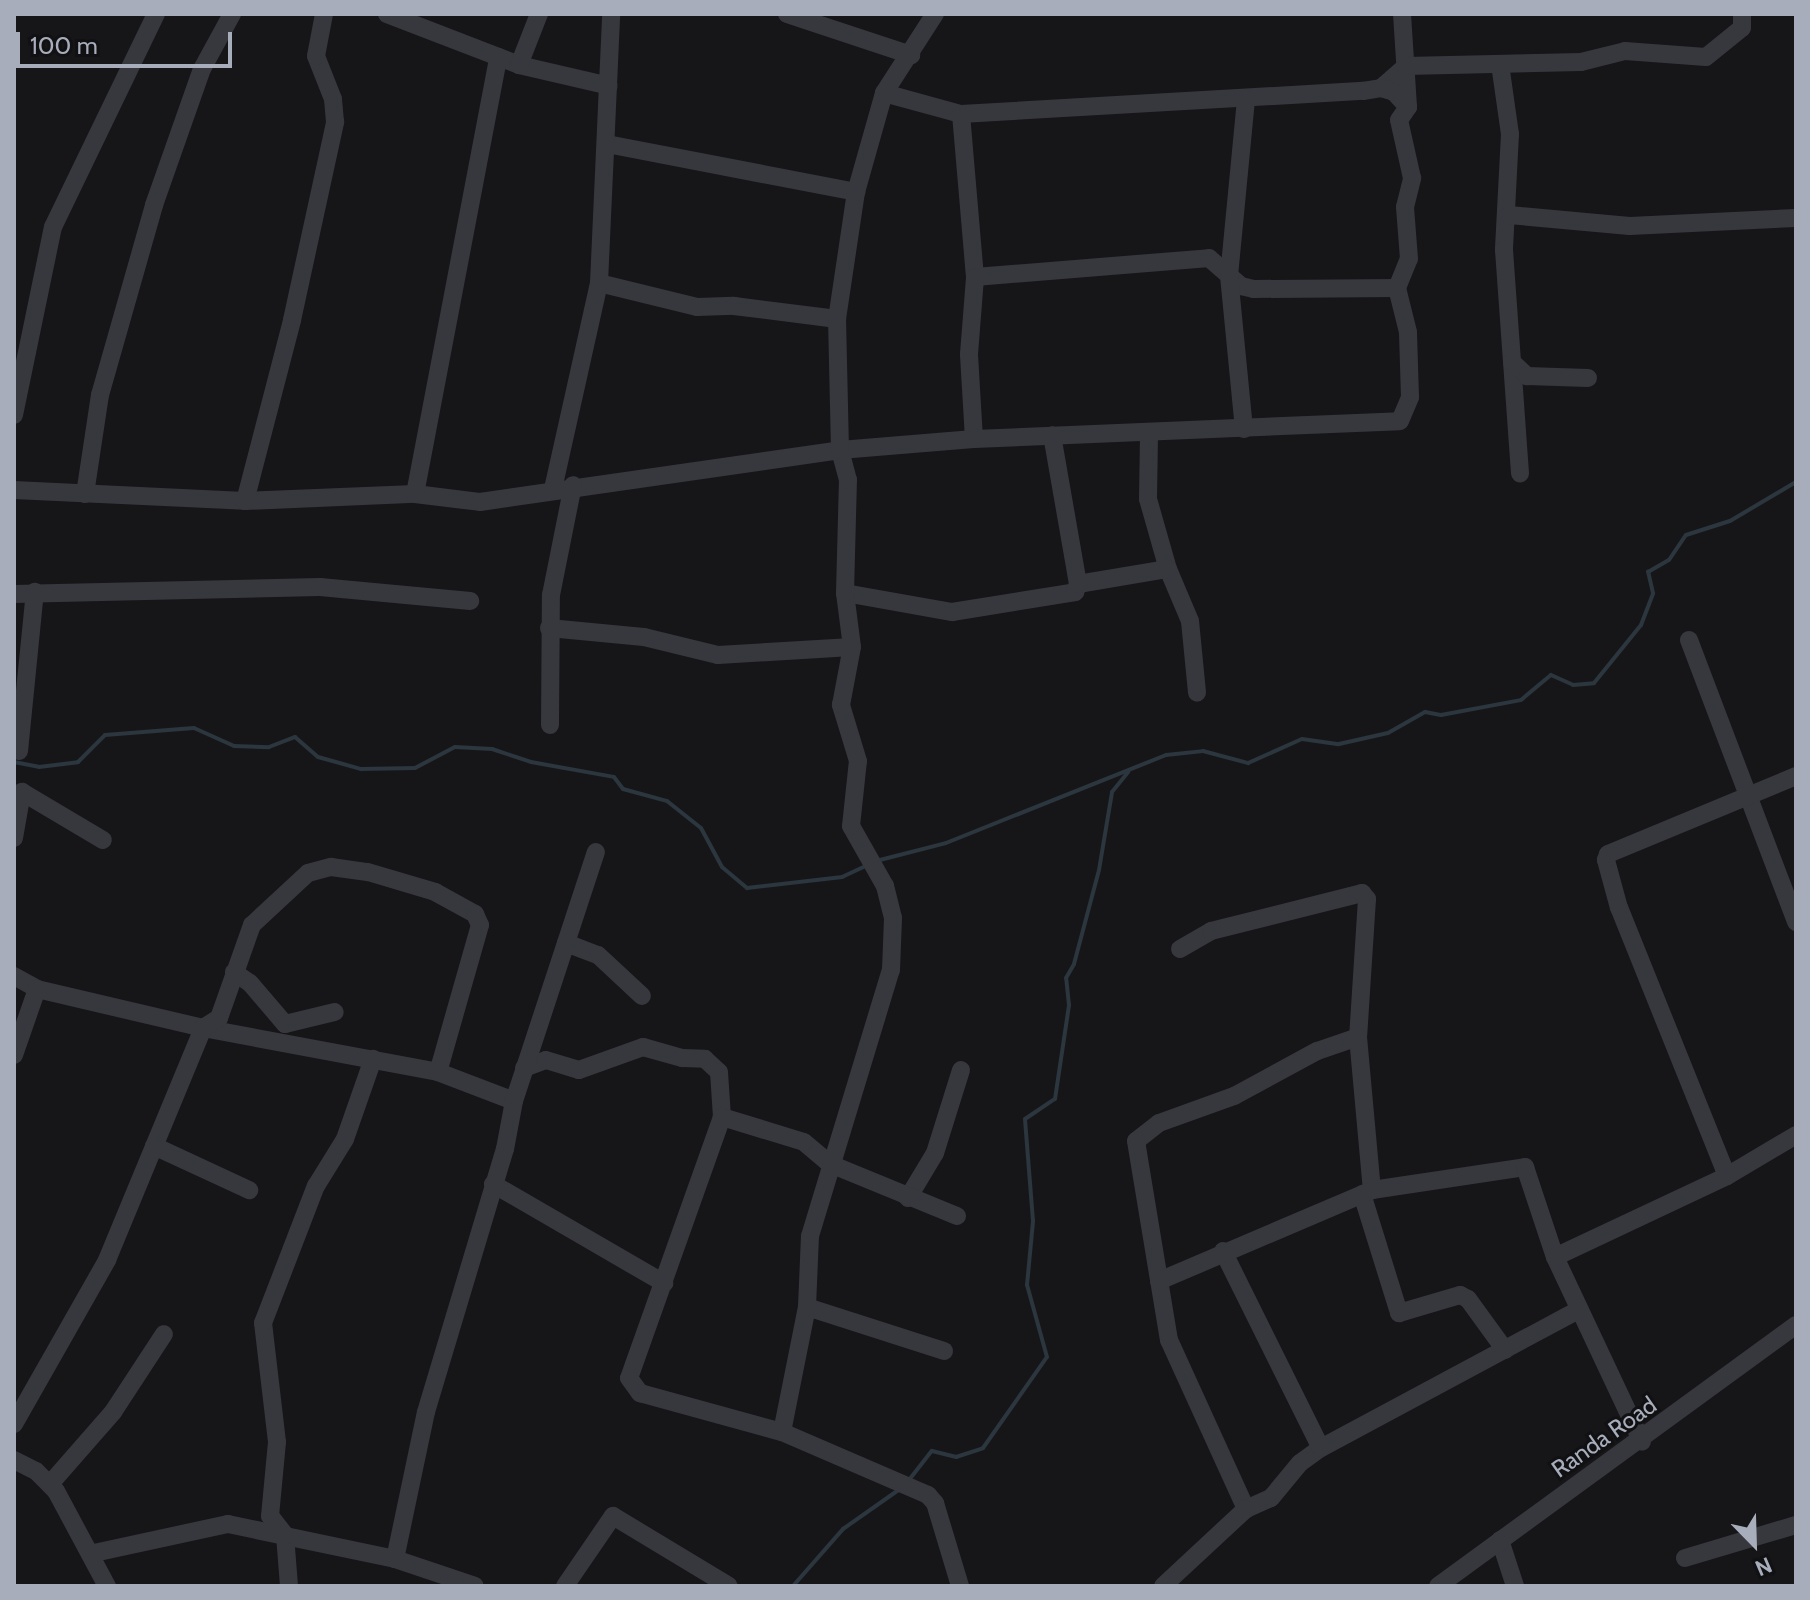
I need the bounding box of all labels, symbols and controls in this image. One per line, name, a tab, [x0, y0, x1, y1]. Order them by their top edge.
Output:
scale bar	[20, 16, 236, 66]
text: 100 m	[30, 31, 98, 60]
street label: Randa Road	[1546, 1390, 1662, 1484]
north arrow	[1714, 1504, 1794, 1584]
text: N	[1751, 1551, 1776, 1582]

